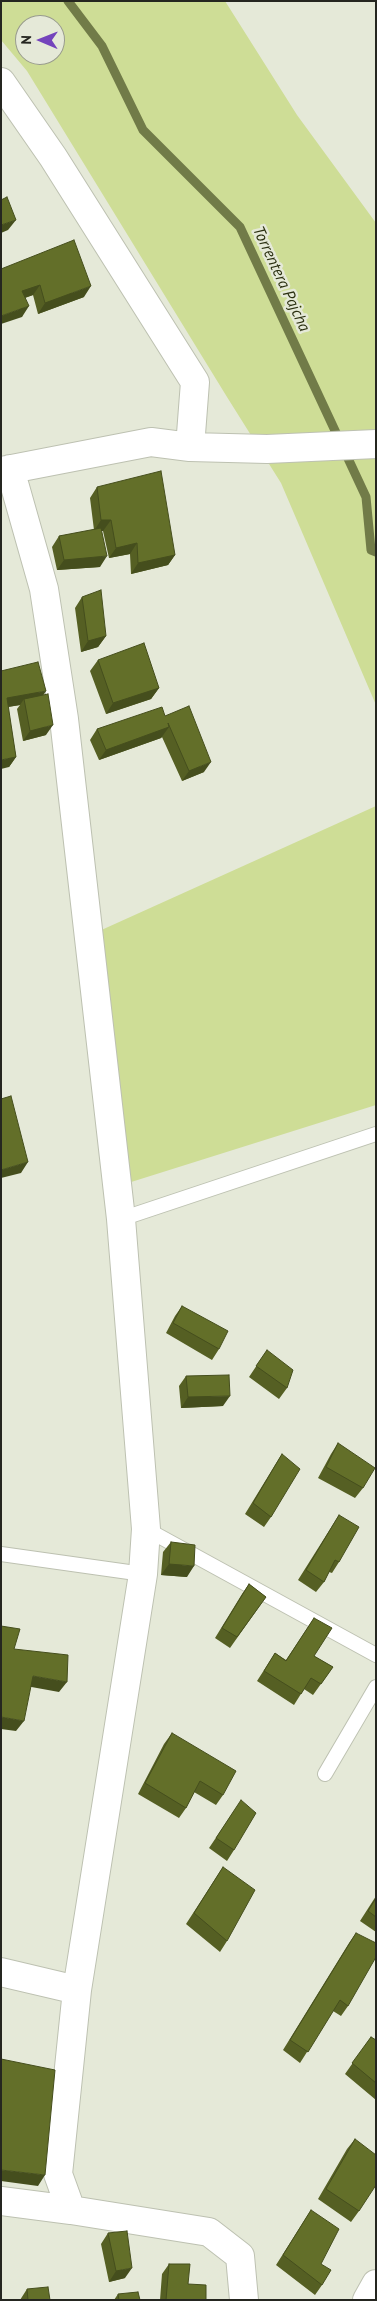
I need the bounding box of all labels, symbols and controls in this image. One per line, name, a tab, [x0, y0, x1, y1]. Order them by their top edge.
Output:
north arrow	[15, 15, 65, 65]
text: N	[17, 35, 35, 45]
water label: Torrentera Pajcha	[248, 223, 314, 335]

